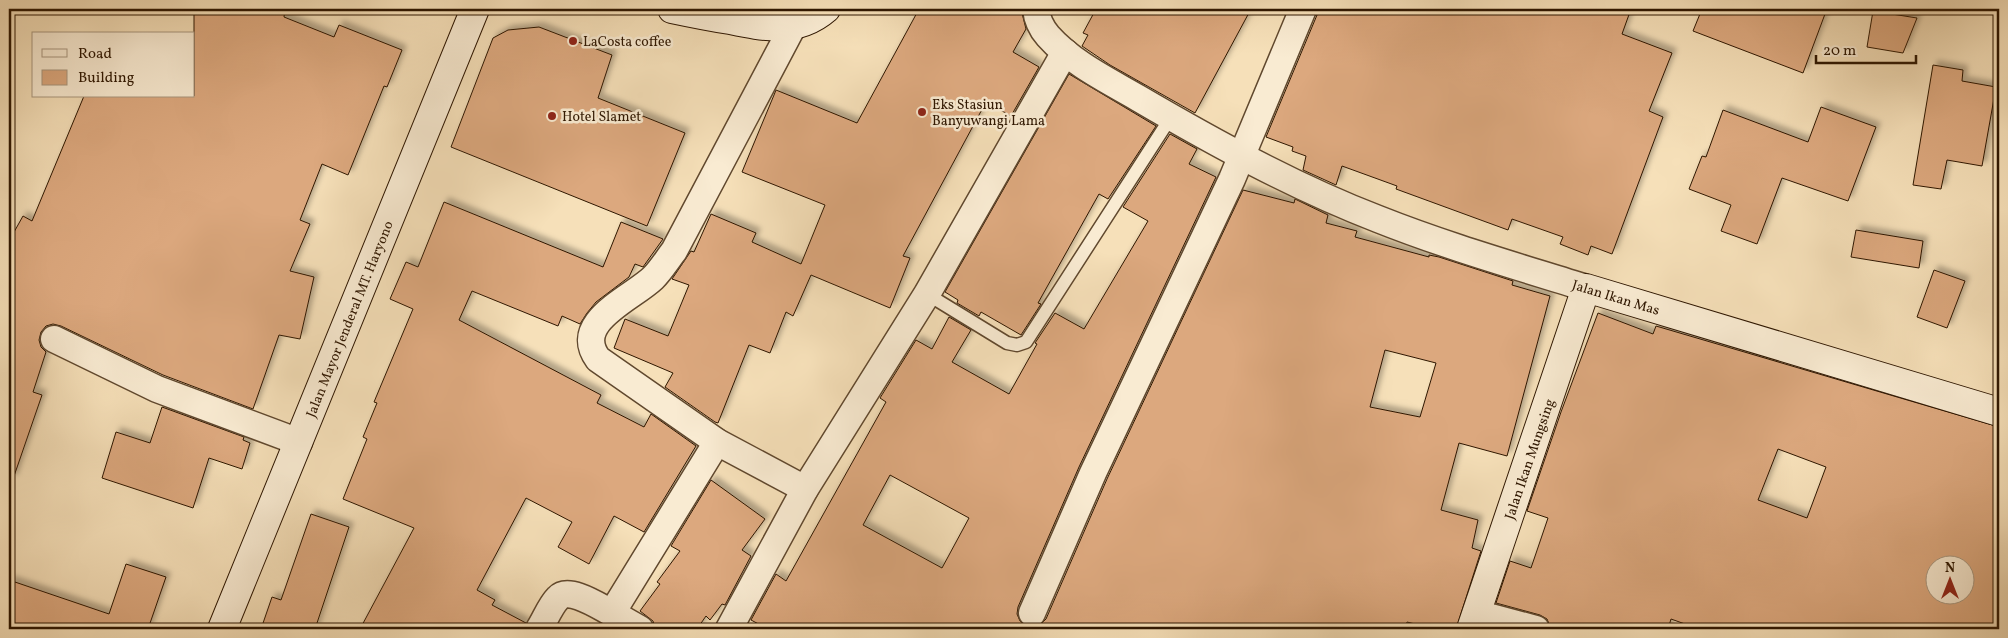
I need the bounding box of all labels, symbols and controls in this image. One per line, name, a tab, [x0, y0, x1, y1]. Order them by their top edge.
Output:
legend	[32, 32, 195, 98]
scale bar	[1816, 32, 1916, 64]
place label: LaCosta coffee	[583, 33, 672, 52]
marker: LaCosta coffee	[567, 35, 579, 47]
text: 20 m	[1823, 41, 1856, 62]
text: Road	[78, 44, 112, 65]
text: Building	[78, 68, 135, 89]
place label: Eks Stasiun Banyuwangi Lama	[932, 96, 1045, 131]
marker: Eks Stasiun Banyuwangi Lama	[916, 106, 928, 118]
place label: Hotel Slamet	[562, 108, 641, 127]
marker: Hotel Slamet	[546, 110, 558, 122]
street label: Jalan Mayor Jenderal MT. Haryono	[302, 218, 399, 421]
street label: Jalan Ikan Mas	[1569, 276, 1662, 321]
street label: Jalan Ikan Mungsing	[1501, 397, 1560, 522]
north arrow	[1926, 556, 1976, 606]
text: N	[1945, 559, 1955, 578]

